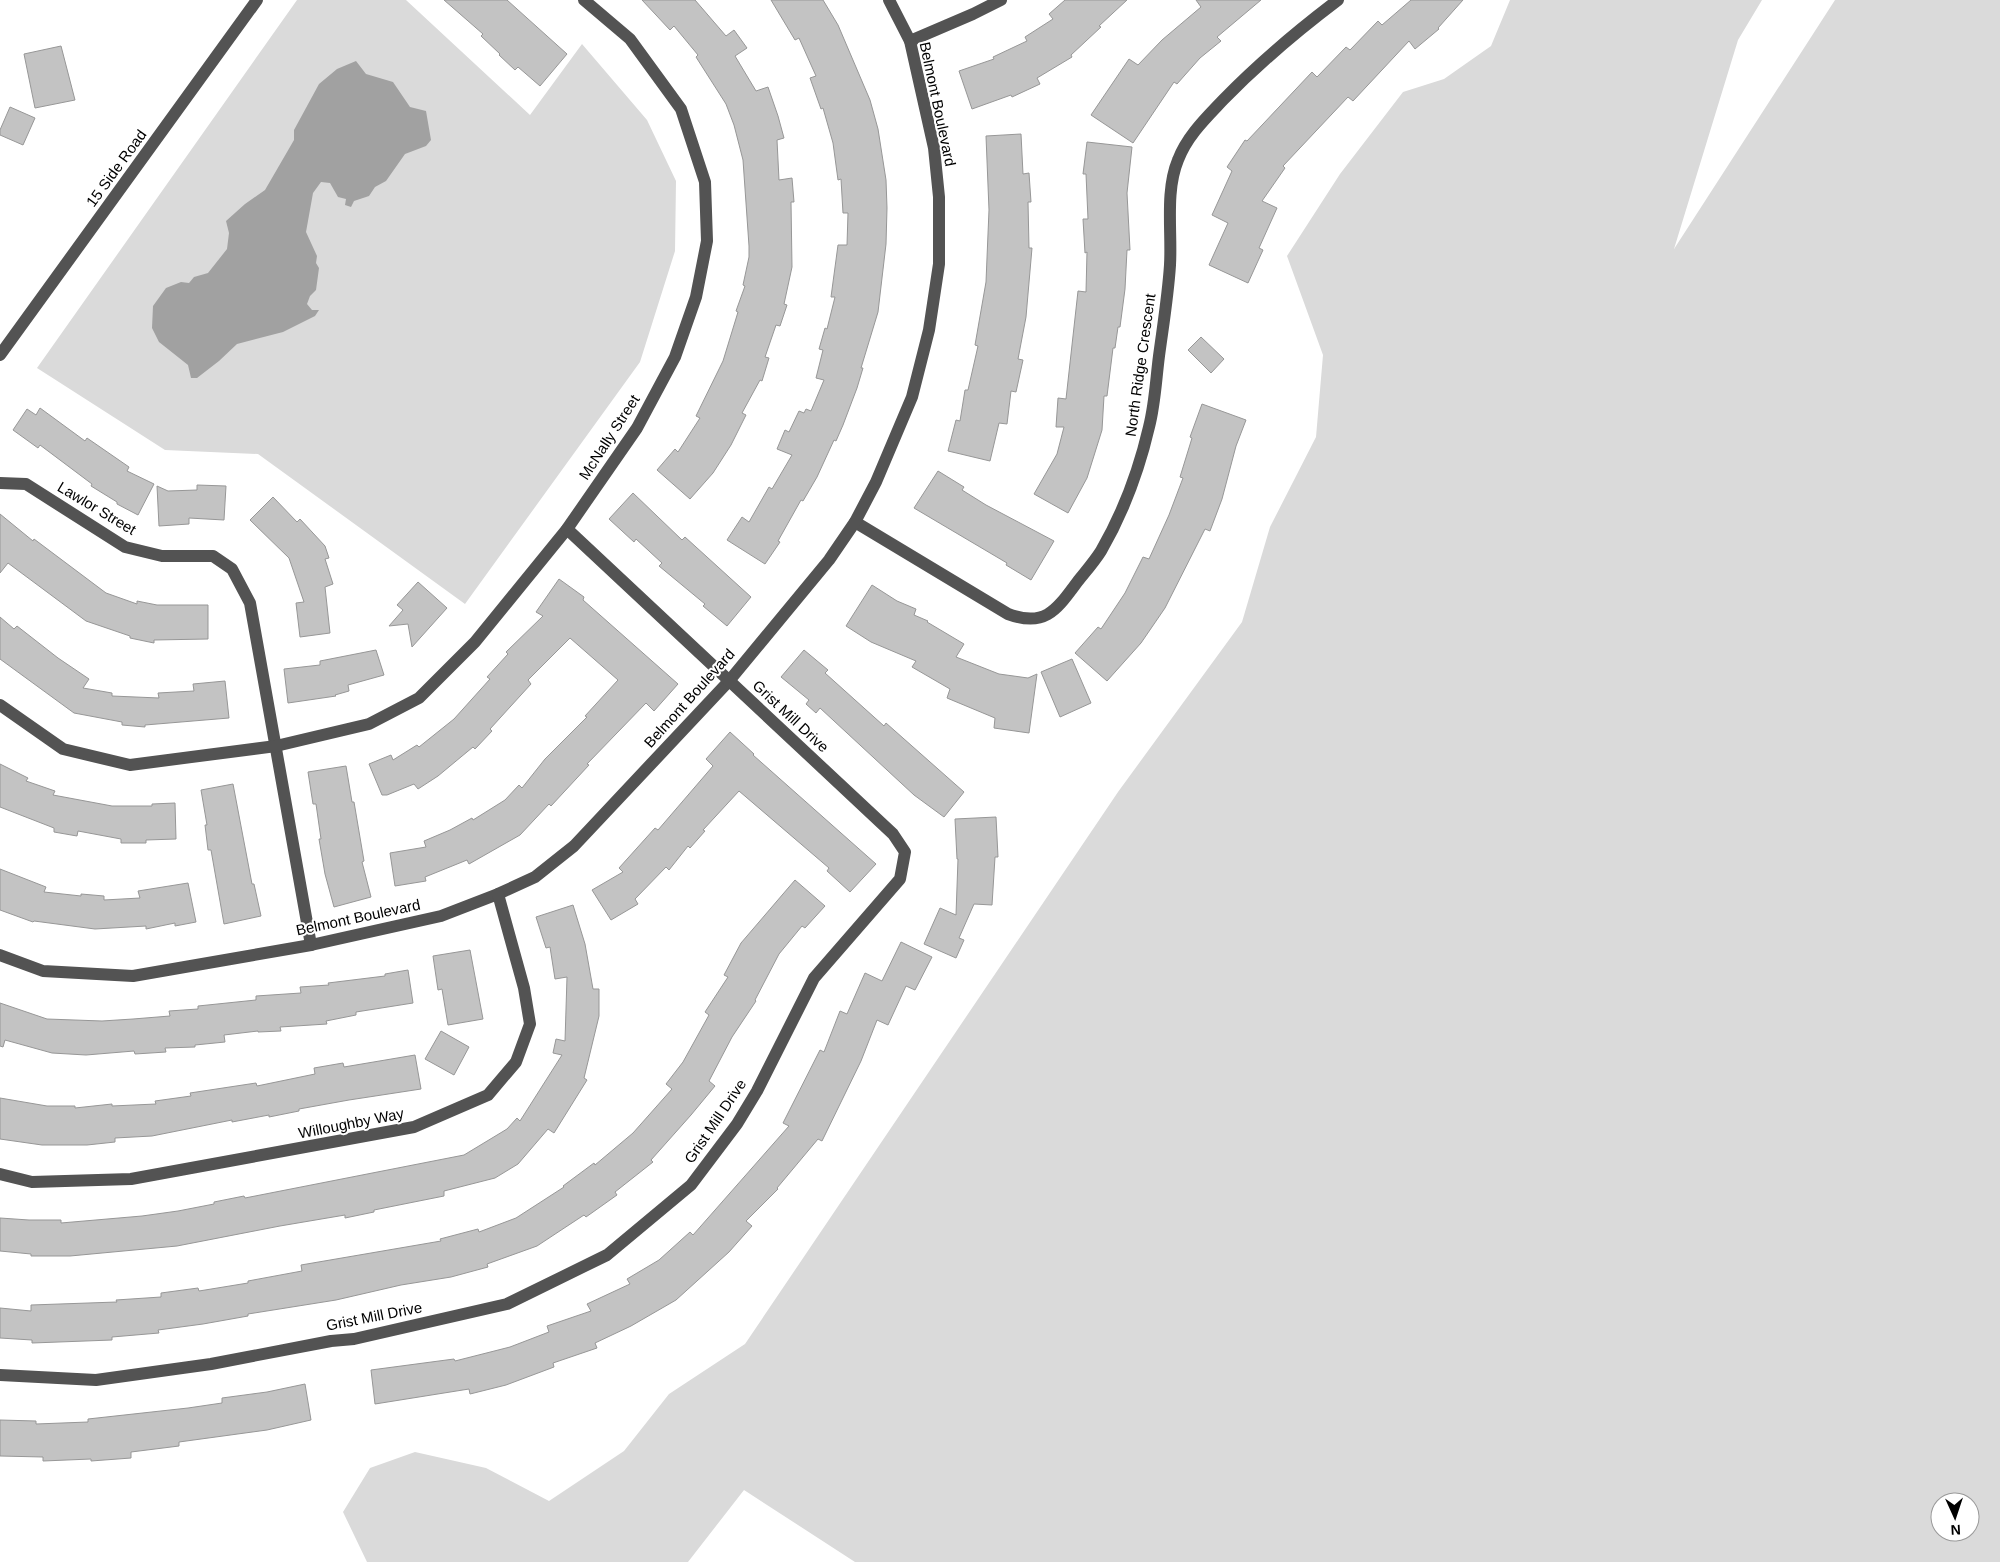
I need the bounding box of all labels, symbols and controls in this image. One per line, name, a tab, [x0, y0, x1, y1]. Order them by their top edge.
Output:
street label: Belmont Boulevard	[917, 40, 959, 168]
street label: 15 Side Road	[82, 126, 150, 210]
street label: North Ridge Crescent	[1122, 292, 1159, 438]
street label: McNally Street	[575, 391, 643, 483]
street label: Lawlor Street	[55, 478, 140, 538]
street label: Belmont Boulevard	[640, 645, 738, 751]
street label: Grist Mill Drive	[750, 677, 832, 755]
street label: Belmont Boulevard	[294, 896, 422, 938]
street label: Grist Mill Drive	[681, 1076, 749, 1166]
street label: Willoughby Way	[297, 1104, 406, 1142]
street label: Grist Mill Drive	[325, 1298, 423, 1334]
north arrow	[1930, 1492, 1980, 1542]
text: N	[1950, 1522, 1961, 1538]

